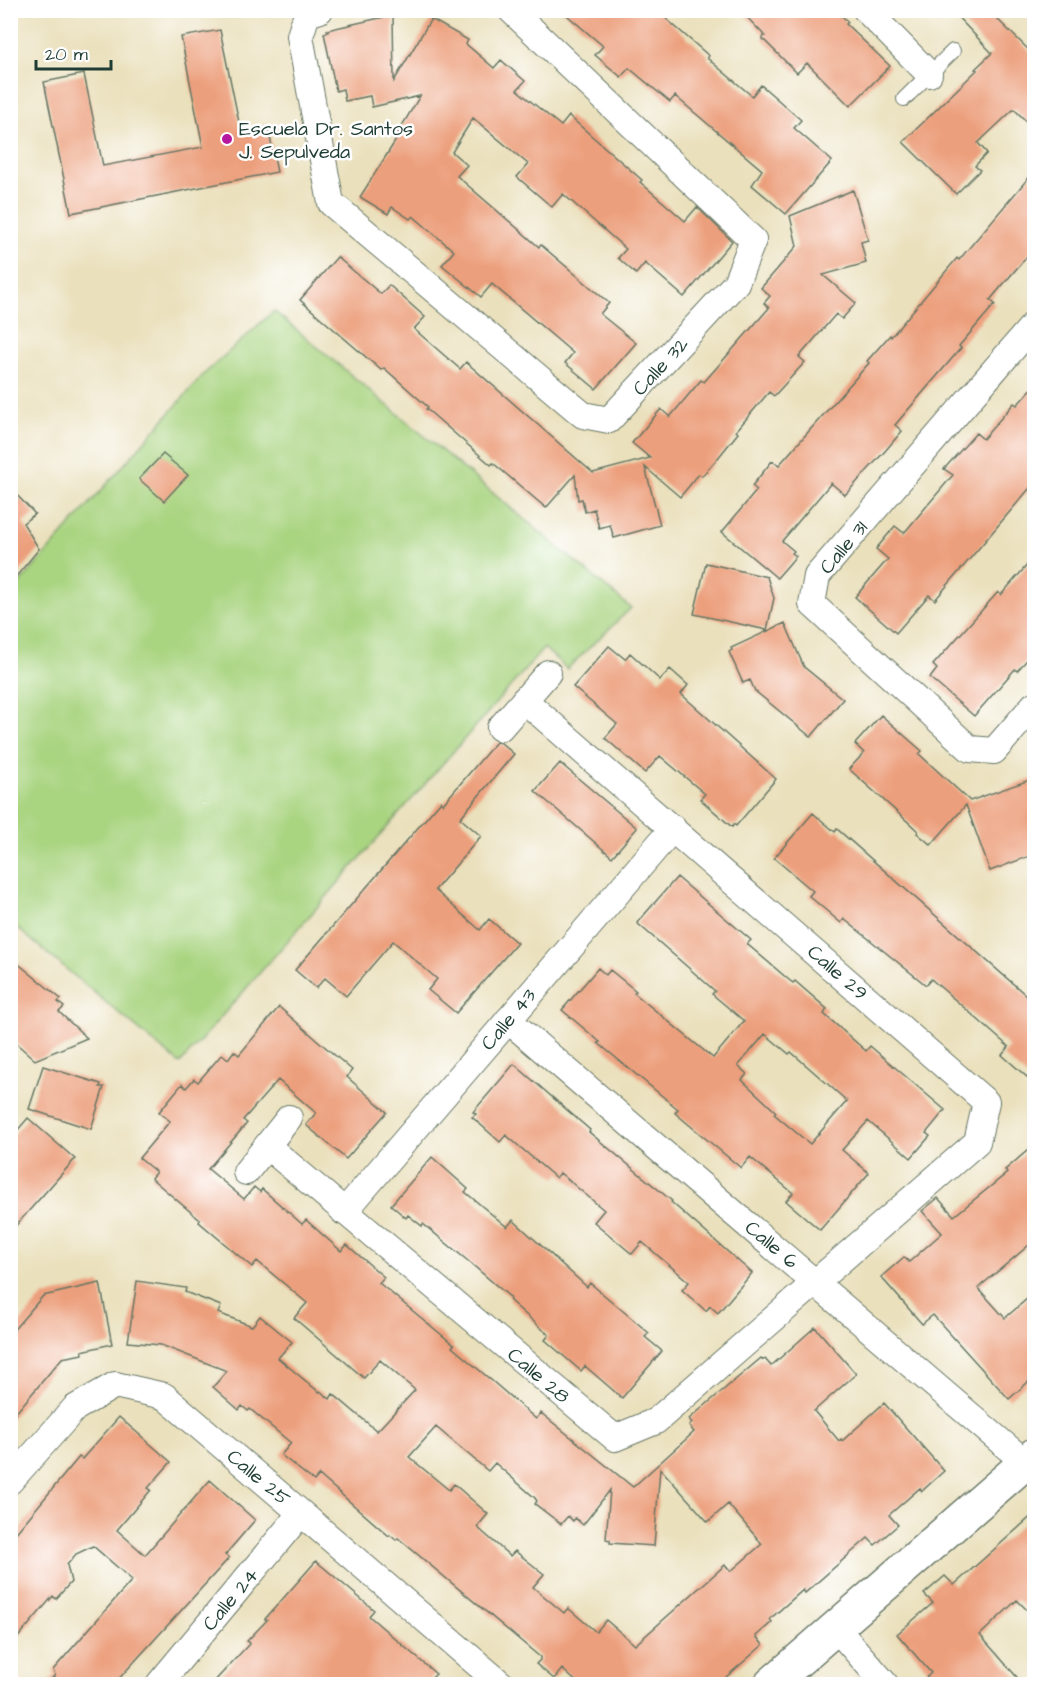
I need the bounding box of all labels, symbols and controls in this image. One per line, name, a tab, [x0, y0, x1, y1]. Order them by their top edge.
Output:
scale bar	[36, 33, 111, 71]
text: 20 m	[45, 42, 88, 67]
place label: Escuela Dr. Santos J. Sepulveda	[239, 115, 413, 166]
marker: Escuela Dr. Santos J. Sepulveda	[220, 132, 234, 146]
street label: Calle 32	[626, 331, 696, 402]
street label: Calle 31	[813, 514, 875, 580]
street label: Calle 29	[801, 938, 874, 1007]
street label: Calle 43	[474, 983, 543, 1057]
street label: Calle 6	[739, 1214, 804, 1276]
street label: Calle 28	[501, 1341, 576, 1410]
street label: Calle 25	[221, 1443, 296, 1513]
street label: Calle 24	[196, 1562, 266, 1637]

